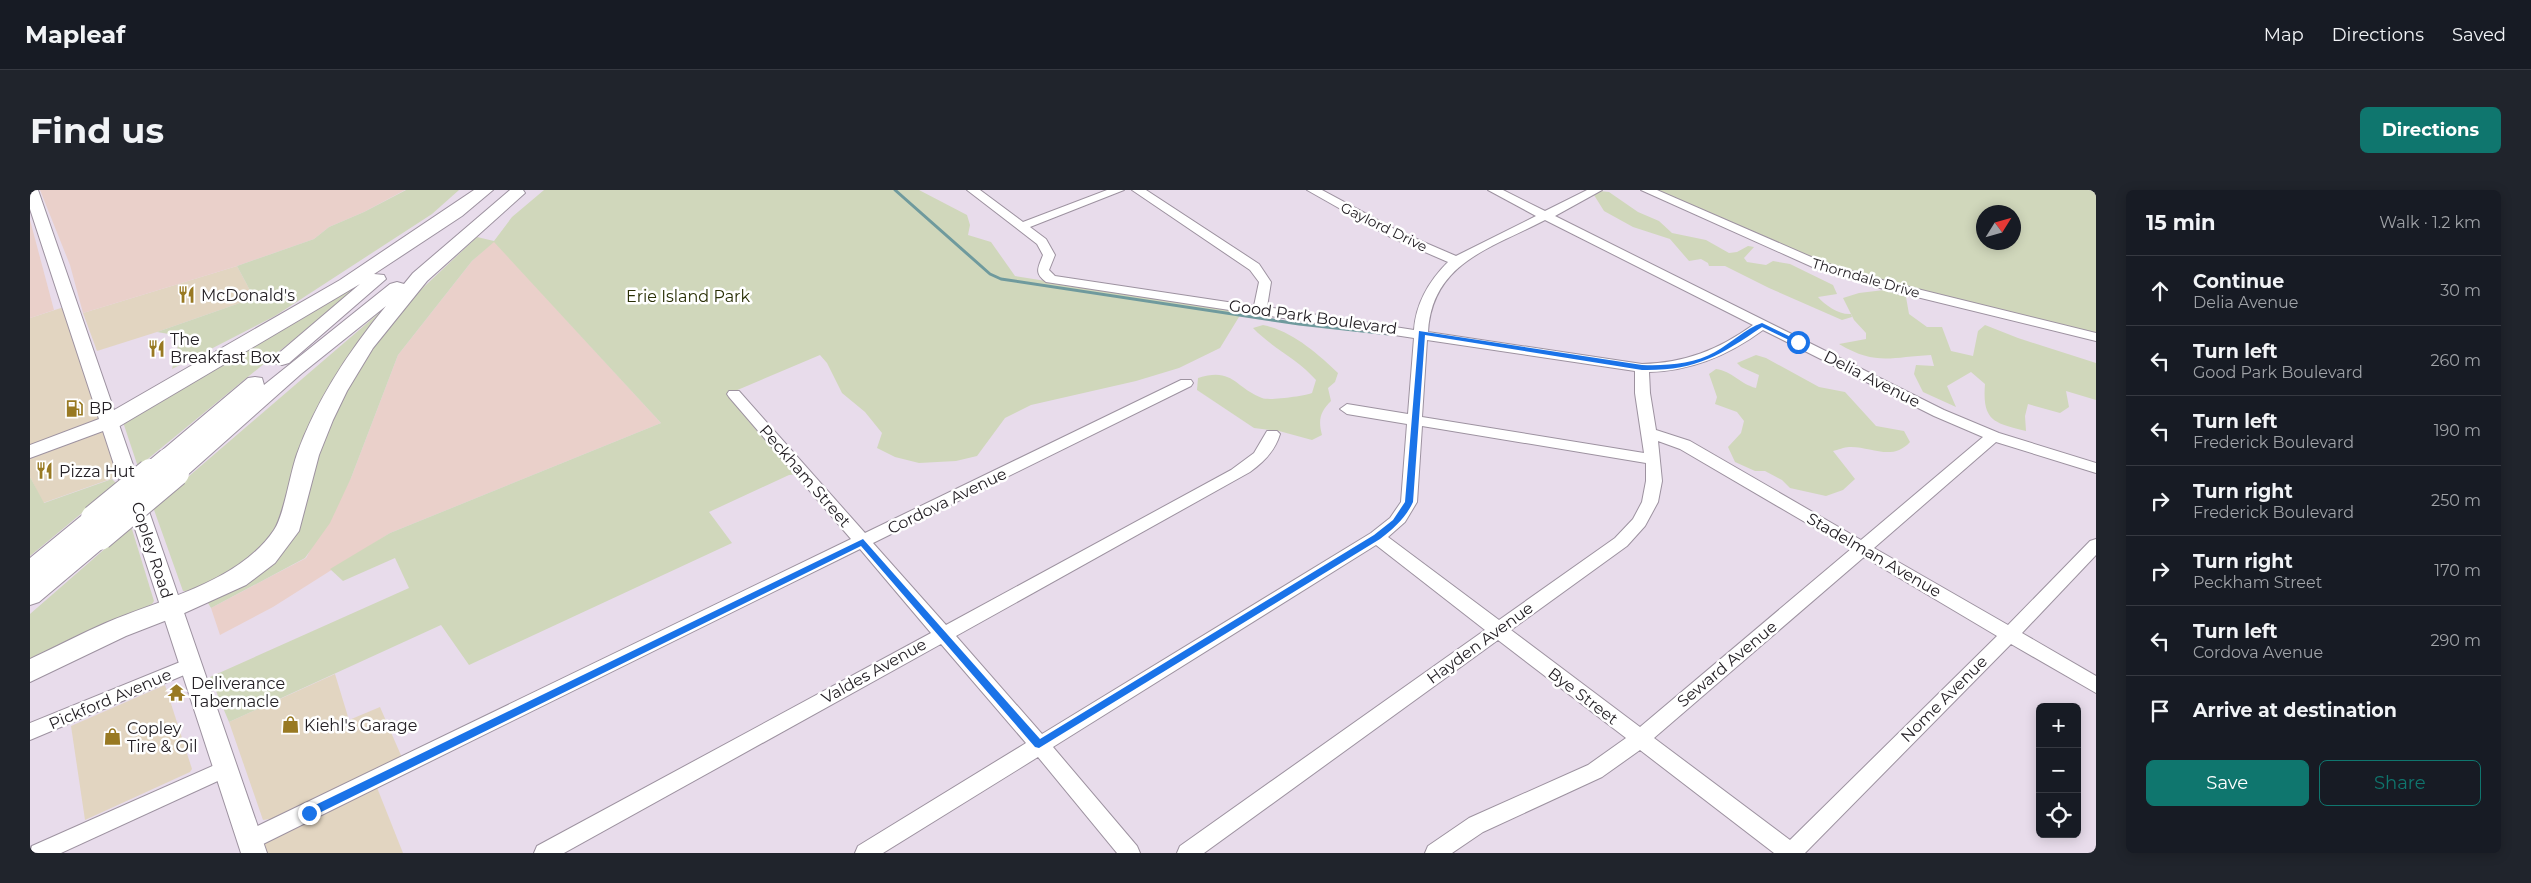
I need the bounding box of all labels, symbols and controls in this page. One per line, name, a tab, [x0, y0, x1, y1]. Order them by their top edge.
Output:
text: Mapleaf	[25, 20, 125, 49]
text: Map	[2264, 24, 2304, 46]
text: Directions	[2332, 24, 2424, 46]
text: Saved	[2452, 24, 2506, 46]
button: Directions	[2360, 107, 2501, 153]
text: Find us	[30, 109, 164, 152]
street label: Gaylord Drive	[1338, 198, 1430, 256]
north arrow	[1976, 205, 2021, 250]
text: 15 min	[2146, 210, 2216, 235]
text: Walk · 1.2 km	[2379, 213, 2481, 232]
street label: Thorndale Drive	[1810, 254, 1922, 302]
text: Continue	[2193, 270, 2284, 293]
icon: ahead	[2146, 277, 2174, 305]
text: 30 m	[2440, 281, 2481, 300]
restaurant icon: McDonald's	[177, 285, 197, 305]
place label: McDonald's	[201, 286, 295, 305]
park label: Erie Island Park	[626, 287, 750, 306]
text: Delia Avenue	[2193, 293, 2299, 312]
street label: Good Park Boulevard	[1228, 296, 1398, 338]
place label: The Breakfast Box	[170, 330, 281, 367]
route start	[1787, 331, 1810, 354]
restaurant icon: The Breakfast Box	[146, 338, 166, 358]
text: Turn left	[2193, 340, 2278, 363]
street label: Delia Avenue	[1821, 347, 1923, 411]
icon: left	[2146, 347, 2174, 375]
text: 260 m	[2430, 351, 2481, 370]
text: Good Park Boulevard	[2193, 363, 2363, 382]
fuel station icon: BP	[65, 398, 85, 418]
place label: BP	[89, 399, 113, 418]
text: Turn left	[2193, 410, 2278, 433]
icon: left	[2146, 417, 2174, 445]
street label: Peckham Street	[755, 421, 855, 531]
text: 190 m	[2434, 421, 2481, 440]
text: Frederick Boulevard	[2193, 433, 2354, 452]
restaurant icon: Pizza Hut	[35, 461, 55, 481]
place label: Pizza Hut	[59, 462, 136, 481]
street label: Cordova Avenue	[884, 464, 1010, 538]
text: Turn right	[2193, 480, 2293, 503]
icon: right	[2146, 487, 2174, 515]
text: 250 m	[2431, 491, 2481, 510]
street label: Copley Road	[127, 499, 177, 601]
text: Frederick Boulevard	[2193, 503, 2354, 522]
street label: Stadelman Avenue	[1803, 509, 1945, 601]
text: Turn right	[2193, 550, 2293, 573]
icon: right	[2146, 557, 2174, 585]
text: 170 m	[2434, 561, 2481, 580]
text: Peckham Street	[2193, 573, 2322, 592]
street label: Hayden Avenue	[1423, 598, 1537, 688]
street label: Seward Avenue	[1673, 617, 1781, 711]
text: Turn left	[2193, 620, 2278, 643]
icon: left	[2146, 627, 2174, 655]
text: 290 m	[2430, 631, 2481, 650]
street label: Valdes Avenue	[818, 634, 930, 708]
text: Cordova Avenue	[2193, 643, 2323, 662]
street label: Nome Avenue	[1897, 652, 1991, 746]
street label: Bye Street	[1544, 664, 1622, 729]
street label: Pickford Avenue	[46, 665, 174, 733]
place label: Deliverance Tabernacle	[191, 674, 285, 711]
temple icon: Deliverance Tabernacle	[167, 682, 187, 702]
icon: arrive	[2146, 697, 2174, 725]
text: Arrive at destination	[2193, 699, 2397, 722]
map controls	[2036, 703, 2081, 838]
button: +	[2036, 703, 2081, 748]
shop icon: Kiehl's Garage	[280, 715, 300, 735]
place label: Kiehl's Garage	[304, 716, 417, 735]
place label: Copley Tire & Oil	[127, 719, 198, 756]
shop icon: Copley Tire & Oil	[103, 727, 123, 747]
button: −	[2036, 748, 2081, 793]
button: Save	[2146, 760, 2309, 806]
button: Share	[2319, 760, 2481, 806]
button: locate	[2036, 793, 2081, 838]
route end	[298, 802, 321, 825]

